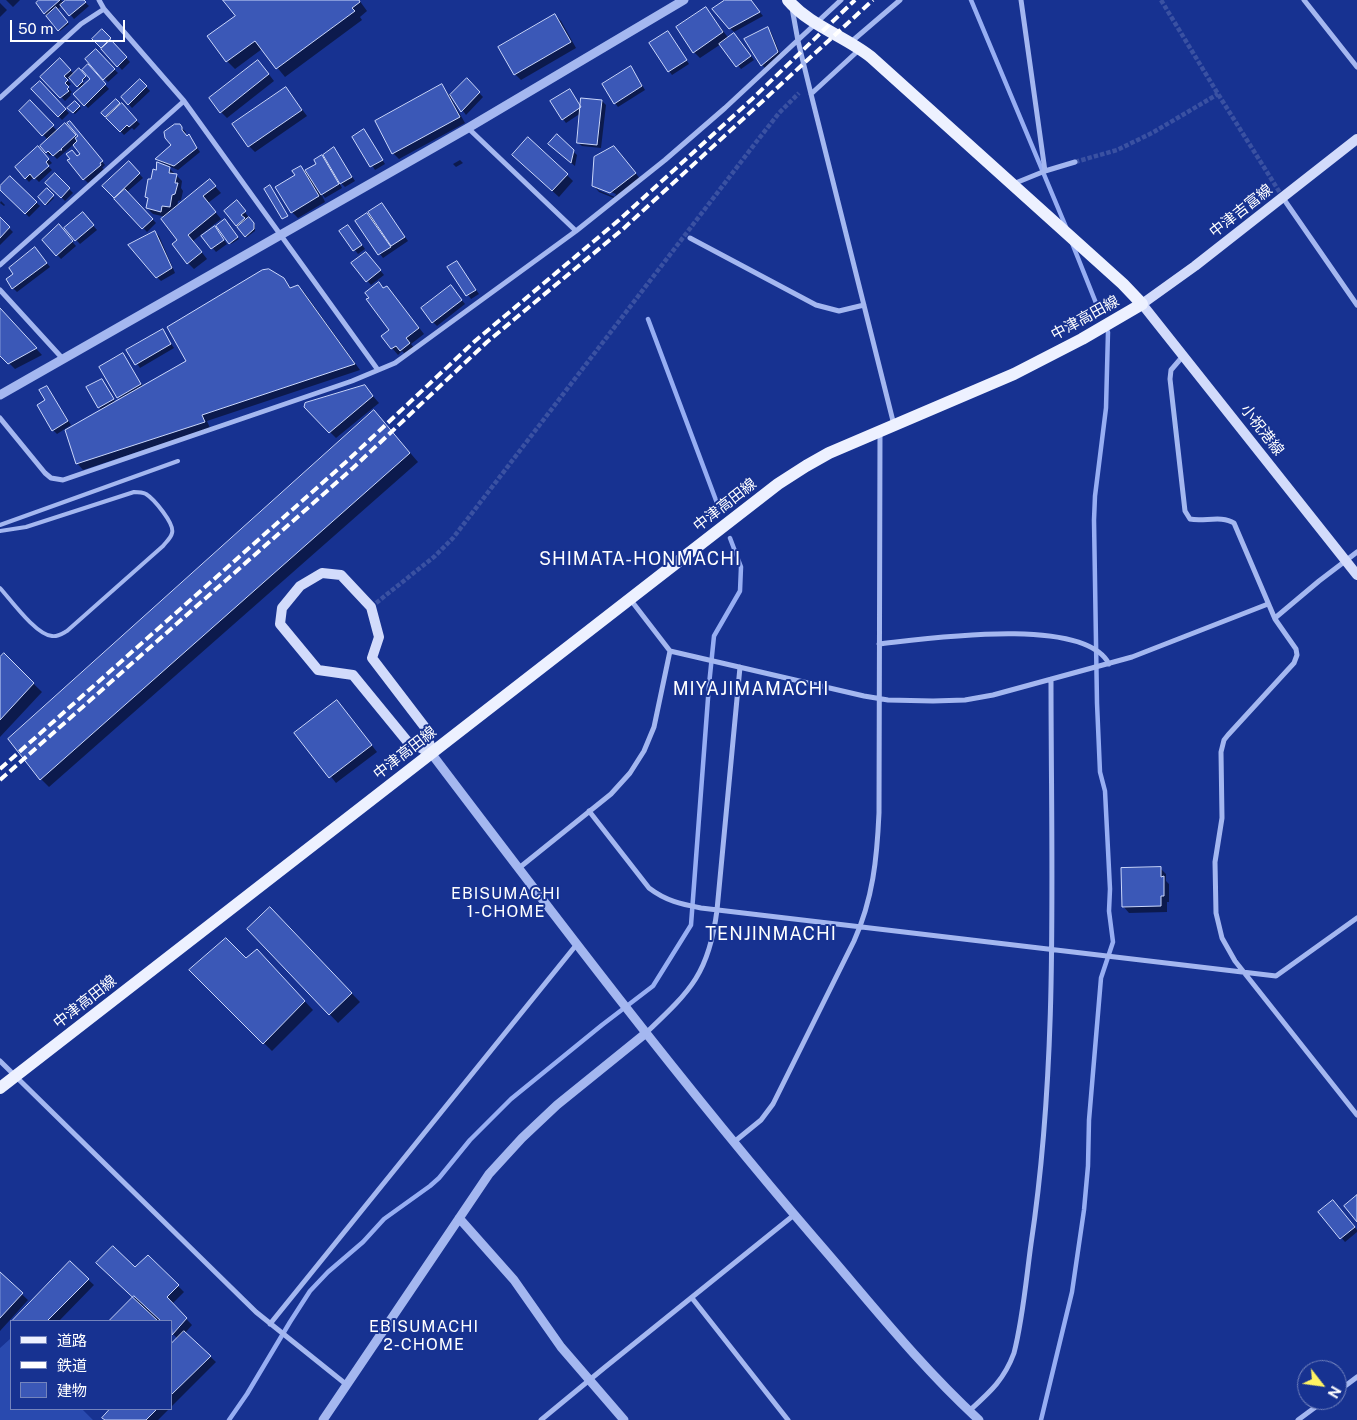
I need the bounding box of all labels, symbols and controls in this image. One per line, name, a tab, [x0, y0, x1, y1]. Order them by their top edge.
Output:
scale bar	[12, 10, 128, 42]
text: 50 m	[18, 20, 53, 37]
street label: 中津吉富線	[1206, 181, 1276, 241]
street label: 中津高田線	[1048, 292, 1122, 344]
street label: 小祝港線	[1236, 401, 1288, 459]
street label: 中津高田線	[690, 475, 760, 535]
district label: SHIMATA-HONMACHI	[537, 548, 743, 570]
district label: MIYAJIMAMACHI	[671, 678, 831, 700]
street label: 中津高田線	[370, 723, 440, 783]
district label: EBISUMACHI 1-CHOME	[450, 884, 562, 922]
district label: TENJINMACHI	[704, 923, 838, 945]
street label: 中津高田線	[50, 972, 120, 1032]
district label: EBISUMACHI 2-CHOME	[368, 1317, 480, 1355]
legend	[10, 1320, 172, 1410]
text: 道路	[57, 1332, 87, 1349]
text: 鉄道	[57, 1357, 87, 1374]
north arrow	[1297, 1360, 1347, 1410]
text: 建物	[57, 1382, 87, 1399]
text: N	[1324, 1383, 1344, 1401]

